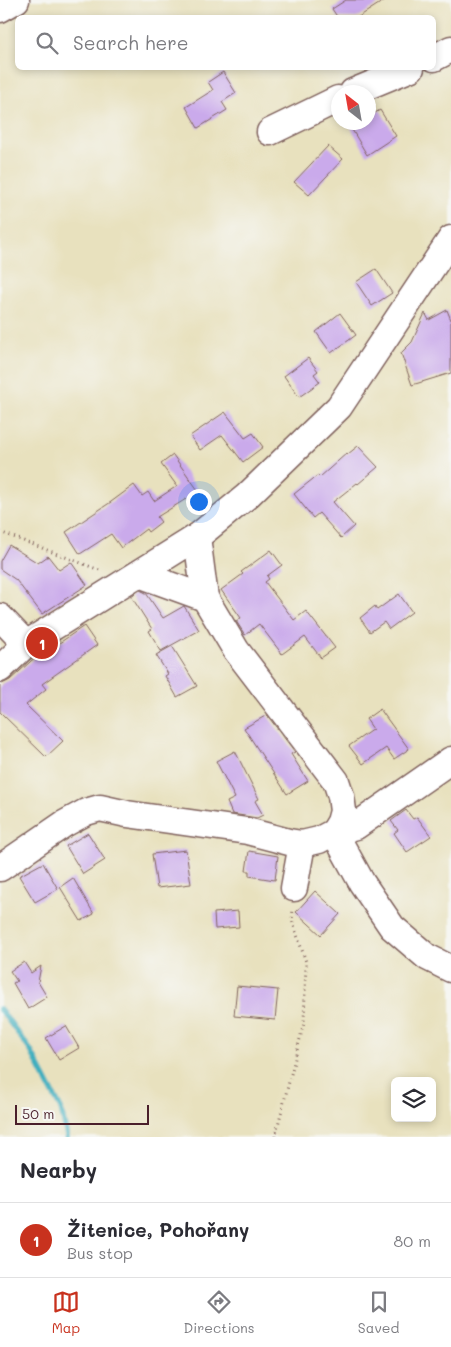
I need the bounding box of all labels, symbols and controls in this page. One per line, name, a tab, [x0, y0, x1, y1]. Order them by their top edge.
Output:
search box	[15, 15, 436, 70]
icon: search	[33, 29, 61, 57]
text: Search here	[73, 30, 189, 55]
north arrow	[331, 85, 376, 130]
your location	[186, 489, 212, 515]
pin: 1	[26, 624, 58, 662]
map controls	[391, 1077, 436, 1122]
button: layers	[391, 1077, 436, 1122]
scale bar	[15, 1102, 149, 1125]
text: 50 m	[22, 1104, 54, 1123]
text: Nearby	[20, 1156, 97, 1183]
text: Žitenice, Pohořany	[67, 1217, 249, 1242]
text: 1	[32, 1230, 40, 1251]
text: 80 m	[394, 1230, 431, 1251]
text: Bus stop	[67, 1242, 133, 1263]
tab: Map	[52, 1288, 80, 1337]
tab: Directions	[183, 1288, 255, 1337]
tab: Saved	[358, 1288, 399, 1337]

